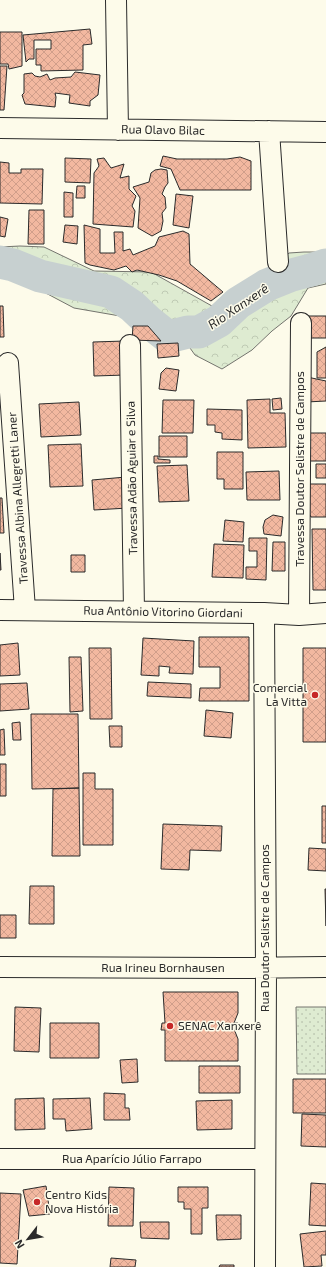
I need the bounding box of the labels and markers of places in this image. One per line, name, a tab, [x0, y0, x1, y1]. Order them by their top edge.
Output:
place label: Comercial La Vitta	[253, 680, 307, 708]
marker: Comercial La Vitta	[310, 690, 320, 700]
place label: SENAC Xanxerê	[178, 1018, 261, 1032]
marker: SENAC Xanxerê	[165, 1021, 175, 1031]
place label: Centro Kids Nova História	[45, 1187, 119, 1215]
marker: Centro Kids Nova História	[32, 1197, 42, 1207]

